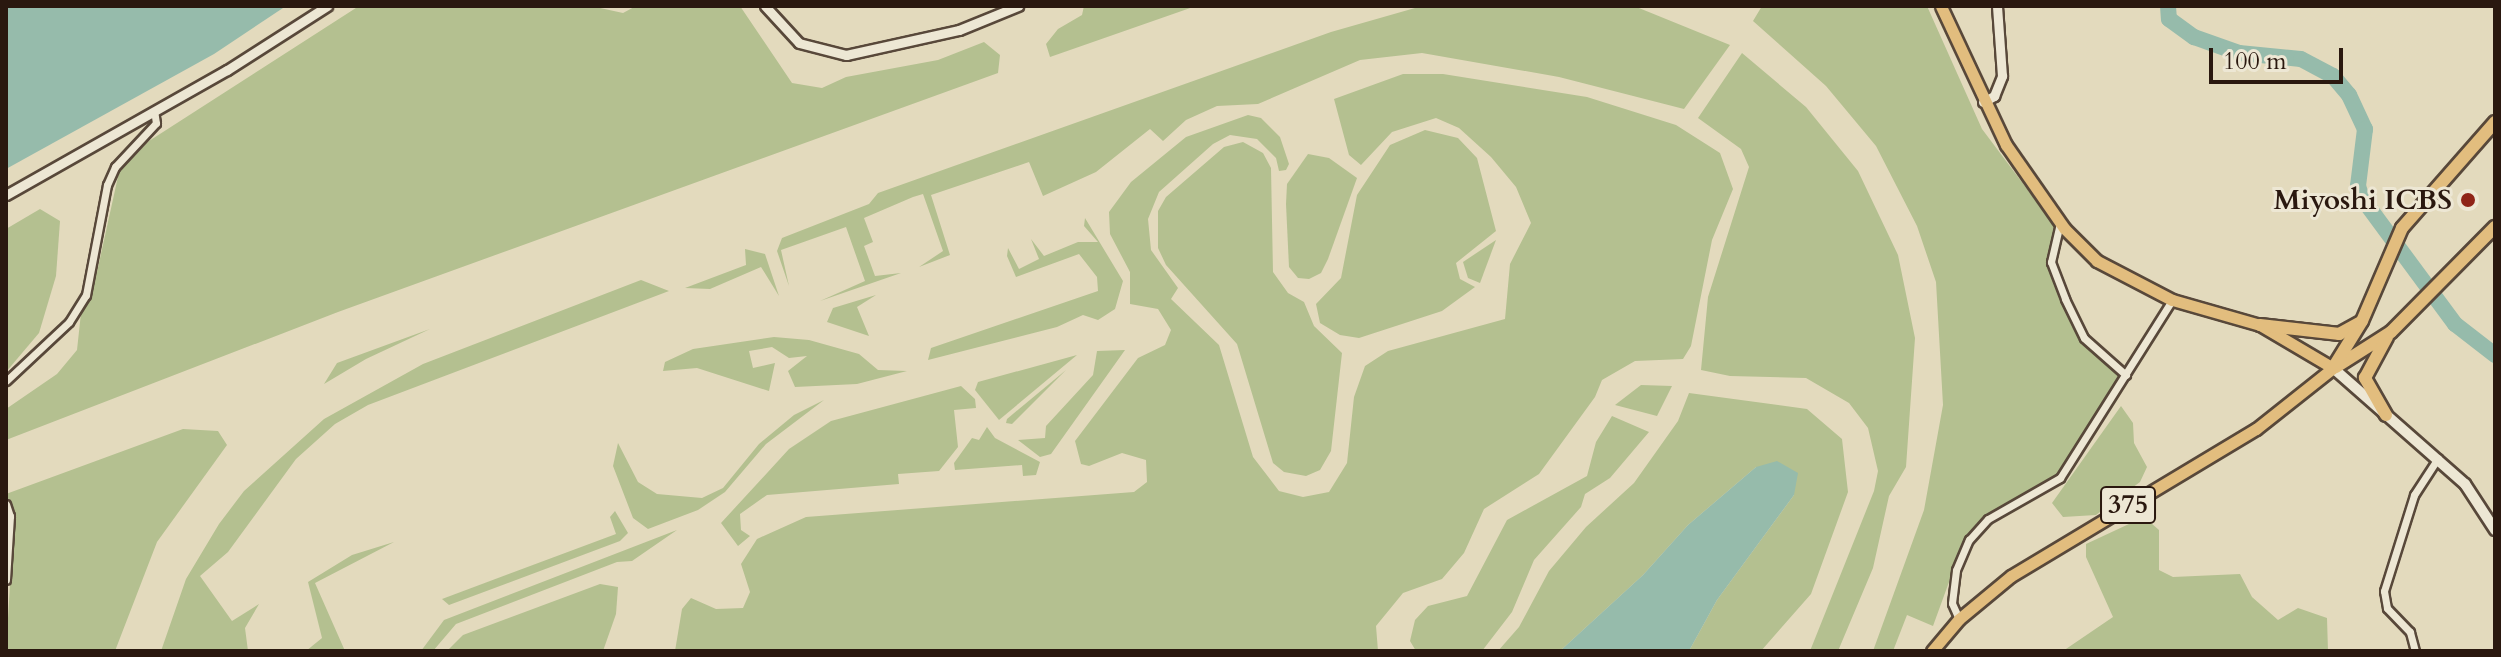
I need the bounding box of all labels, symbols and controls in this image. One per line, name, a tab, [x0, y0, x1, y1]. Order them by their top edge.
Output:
scale bar	[2213, 32, 2347, 82]
text: 100 m	[2223, 45, 2287, 78]
place label: Miyoshi ICBS	[2274, 183, 2452, 217]
marker: Miyoshi ICBS	[2459, 191, 2477, 209]
road number: 375	[2100, 483, 2156, 527]

